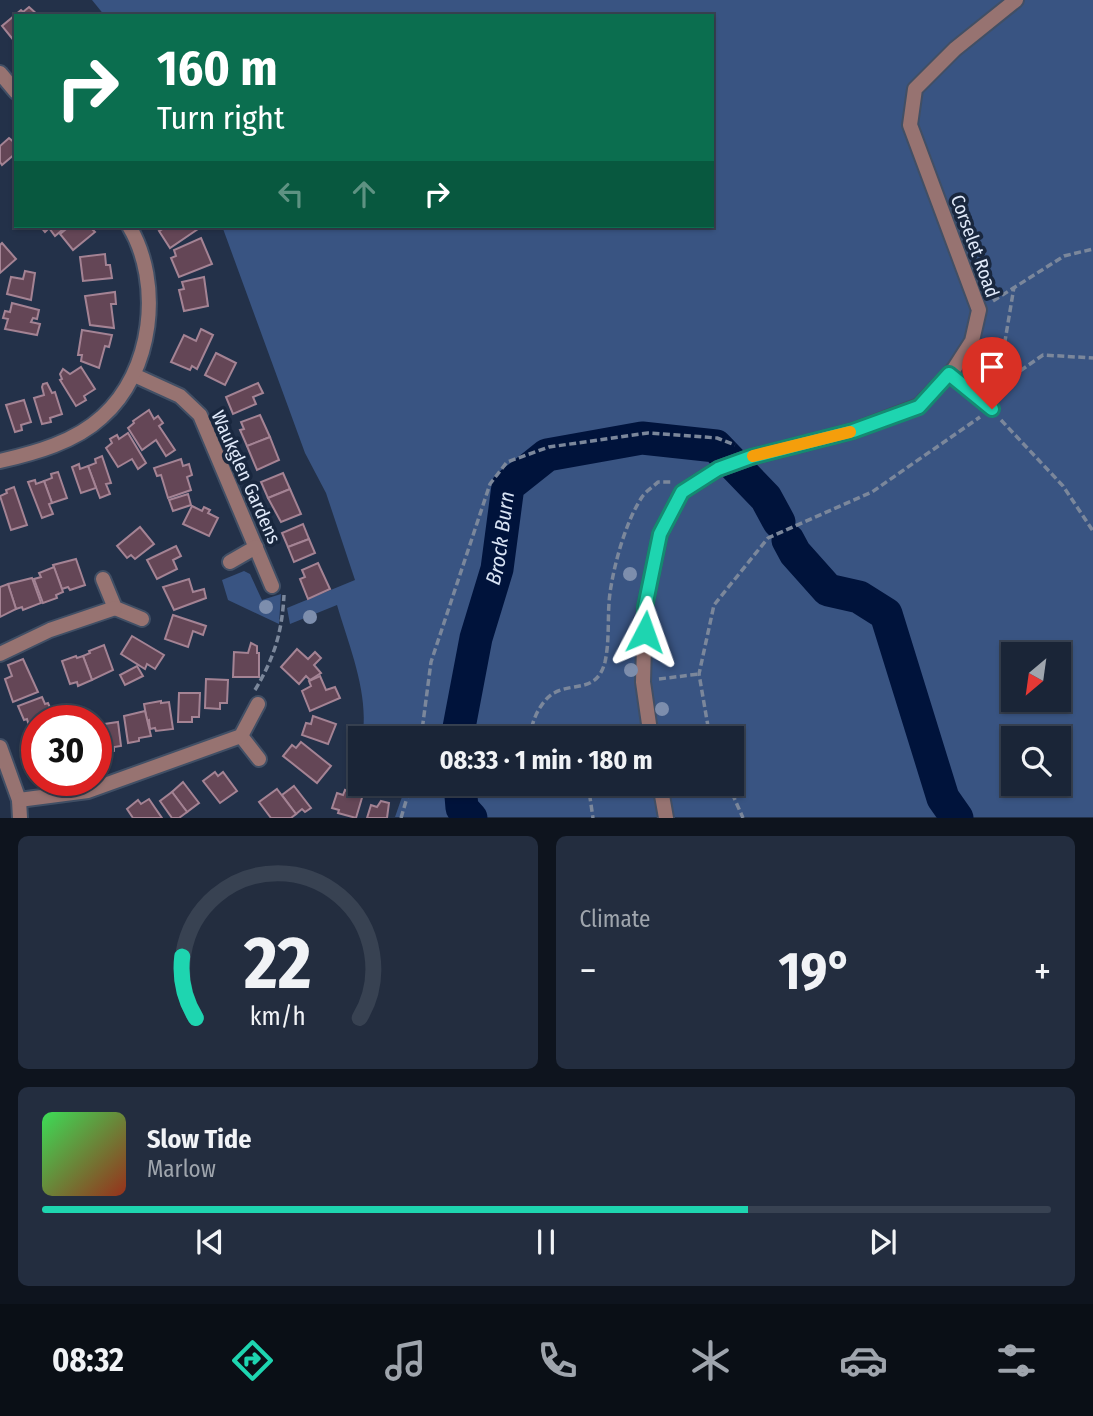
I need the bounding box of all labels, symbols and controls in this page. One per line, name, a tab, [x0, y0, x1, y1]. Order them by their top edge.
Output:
text: 160 m	[157, 39, 278, 98]
icon: right	[42, 42, 133, 133]
text: Turn right	[157, 99, 284, 137]
icon: left	[272, 175, 310, 213]
icon: ahead	[345, 175, 383, 213]
icon: right	[418, 175, 456, 213]
street label: Corselet Road	[946, 192, 1004, 300]
pin	[962, 337, 1022, 409]
icon: arrive	[973, 348, 1011, 386]
street label: Waukglen Gardens	[206, 407, 286, 547]
water label: Brock Burn	[480, 490, 520, 588]
position arrow	[608, 595, 682, 669]
north arrow	[1001, 642, 1071, 712]
map controls	[1001, 642, 1071, 796]
speed limit sign: 30	[21, 705, 112, 796]
button: search	[1001, 726, 1071, 796]
text: 08:33 · 1 min · 180 m	[439, 745, 653, 776]
text: Climate	[580, 905, 650, 933]
text: 22	[243, 921, 311, 1008]
text: 19°	[779, 940, 852, 1003]
text: −	[580, 948, 597, 994]
text: +	[1034, 948, 1051, 994]
text: km/h	[250, 1002, 306, 1032]
text: Slow Tide	[147, 1124, 251, 1155]
text: Marlow	[147, 1155, 216, 1183]
icon: previous	[191, 1223, 229, 1261]
icon: pause	[527, 1223, 565, 1261]
icon: next	[864, 1223, 902, 1261]
icon: directions	[228, 1336, 277, 1385]
icon: music	[381, 1336, 430, 1385]
icon: phone	[533, 1336, 582, 1385]
icon: climate	[686, 1336, 735, 1385]
icon: car	[839, 1336, 888, 1385]
icon: filters	[992, 1336, 1041, 1385]
text: 08:32	[52, 1341, 124, 1379]

